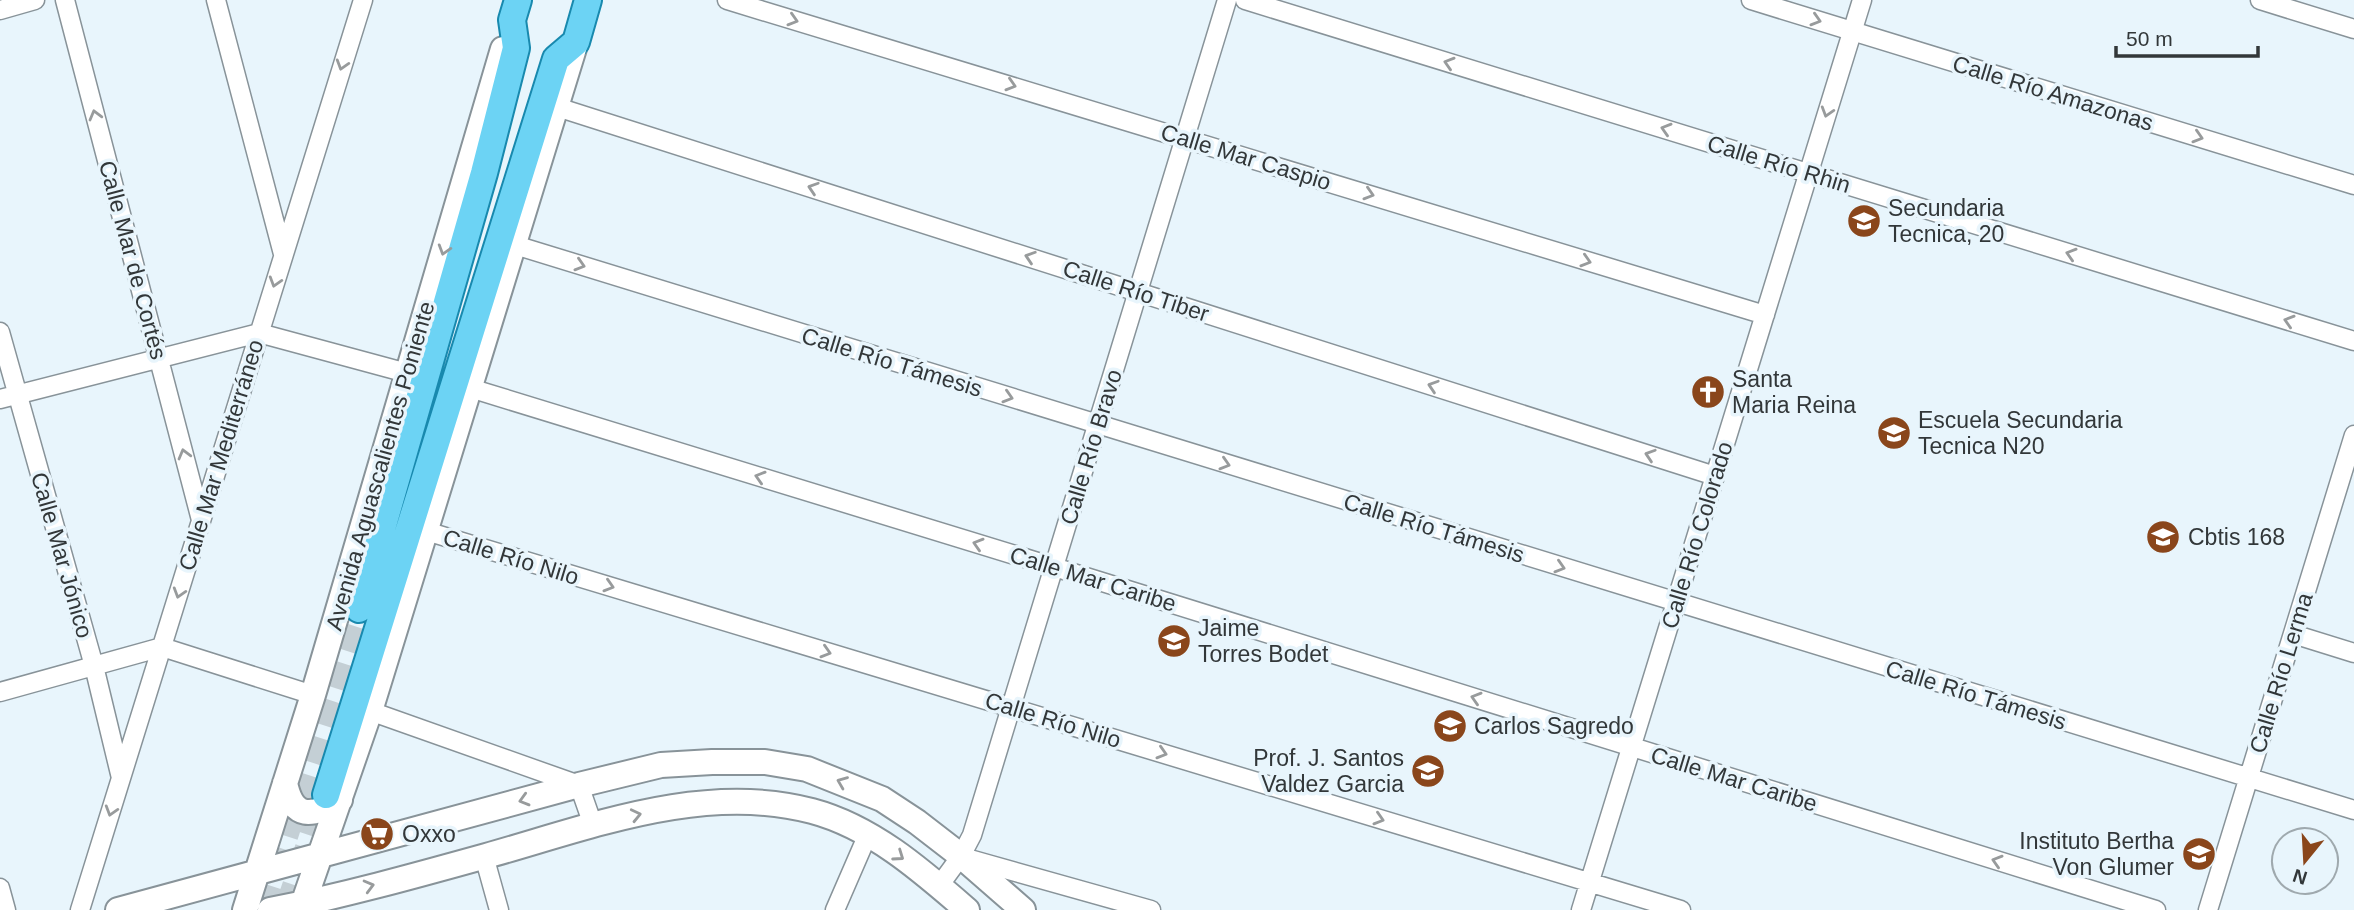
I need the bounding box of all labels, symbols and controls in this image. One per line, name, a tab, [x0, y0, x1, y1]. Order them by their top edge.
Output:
one-way arrow	[787, 11, 799, 26]
one-way arrow	[1810, 12, 1822, 26]
scale bar	[2116, 14, 2258, 58]
text: 50 m	[2126, 27, 2173, 50]
street label: Calle Río Amazonas	[1950, 50, 2156, 136]
one-way arrow	[1443, 56, 1455, 71]
one-way arrow	[336, 59, 351, 71]
one-way arrow	[1004, 77, 1016, 92]
one-way arrow	[1821, 106, 1836, 118]
one-way arrow	[89, 109, 103, 121]
street label: Calle Mar Caspio	[1158, 119, 1334, 195]
one-way arrow	[1661, 123, 1673, 138]
one-way arrow	[2191, 129, 2203, 144]
street label: Calle Río Rhin	[1704, 130, 1854, 198]
street label: Calle Mar de Cortés	[94, 158, 172, 362]
one-way arrow	[807, 182, 819, 197]
one-way arrow	[1363, 186, 1375, 201]
place label: Secundaria Tecnica, 20	[1888, 195, 2005, 247]
school or university icon: Secundaria Tecnica, 20	[1845, 202, 1883, 240]
one-way arrow	[437, 244, 452, 256]
one-way arrow	[2066, 247, 2078, 262]
one-way arrow	[1024, 251, 1037, 265]
one-way arrow	[1580, 253, 1592, 267]
street label: Calle Río Tiber	[1060, 255, 1213, 327]
one-way arrow	[573, 257, 585, 272]
one-way arrow	[269, 276, 283, 288]
street label: Avenida Aguascalientes Poniente	[321, 299, 439, 633]
one-way arrow	[2283, 314, 2295, 329]
street label: Calle Río Támesis	[799, 322, 985, 402]
street label: Calle Mar Mediterráneo	[173, 336, 269, 574]
street label: Calle Río Bravo	[1055, 366, 1127, 528]
place label: Santa Maria Reina	[1732, 366, 1856, 418]
church icon: Santa Maria Reina	[1689, 373, 1727, 411]
one-way arrow	[1428, 379, 1440, 394]
one-way arrow	[1002, 389, 1014, 404]
place label: Escuela Secundaria Tecnica N20	[1918, 407, 2123, 459]
school or university icon: Escuela Secundaria Tecnica N20	[1875, 414, 1913, 452]
street label: Calle Río Colorado	[1656, 438, 1738, 632]
one-way arrow	[178, 448, 192, 460]
one-way arrow	[1644, 448, 1656, 463]
one-way arrow	[1219, 456, 1231, 470]
street label: Calle Mar Jónico	[26, 469, 98, 641]
one-way arrow	[754, 471, 767, 485]
street label: Calle Río Támesis	[1341, 488, 1527, 568]
school or university icon: Cbtis 168	[2144, 518, 2182, 556]
street label: Calle Río Nilo	[440, 524, 582, 590]
place label: Cbtis 168	[2188, 524, 2285, 550]
one-way arrow	[972, 537, 984, 552]
street label: Calle Mar Caribe	[1007, 541, 1179, 617]
one-way arrow	[1554, 558, 1566, 573]
one-way arrow	[602, 578, 614, 593]
one-way arrow	[172, 587, 187, 599]
street label: Calle Río Lerma	[2244, 590, 2318, 756]
place label: Jaime Torres Bodet	[1198, 615, 1329, 667]
school or university icon: Jaime Torres Bodet	[1155, 622, 1193, 660]
one-way arrow	[820, 643, 832, 658]
street label: Calle Río Támesis	[1883, 655, 2069, 735]
street label: Calle Río Nilo	[982, 687, 1124, 753]
one-way arrow	[1470, 692, 1482, 707]
school or university icon: Carlos Sagredo	[1431, 707, 1469, 745]
place label: Carlos Sagredo	[1474, 713, 1634, 739]
street label: Calle Mar Caribe	[1648, 741, 1820, 817]
one-way arrow	[1155, 744, 1167, 759]
place label: Prof. J. Santos Valdez Garcia	[1253, 745, 1404, 797]
school or university icon: Prof. J. Santos Valdez Garcia	[1409, 752, 1447, 790]
one-way arrow	[836, 777, 848, 791]
one-way arrow	[518, 792, 530, 806]
one-way arrow	[105, 804, 119, 816]
one-way arrow	[630, 809, 642, 824]
one-way arrow	[1373, 810, 1385, 825]
supermarket icon: Oxxo	[358, 815, 396, 853]
place label: Oxxo	[402, 821, 456, 847]
north arrow	[2270, 826, 2340, 896]
place label: Instituto Bertha Von Glumer	[2019, 828, 2174, 880]
school or university icon: Instituto Bertha Von Glumer	[2180, 835, 2218, 873]
one-way arrow	[892, 848, 904, 860]
one-way arrow	[1991, 854, 2003, 869]
text: N	[2290, 865, 2310, 889]
one-way arrow	[363, 880, 375, 894]

